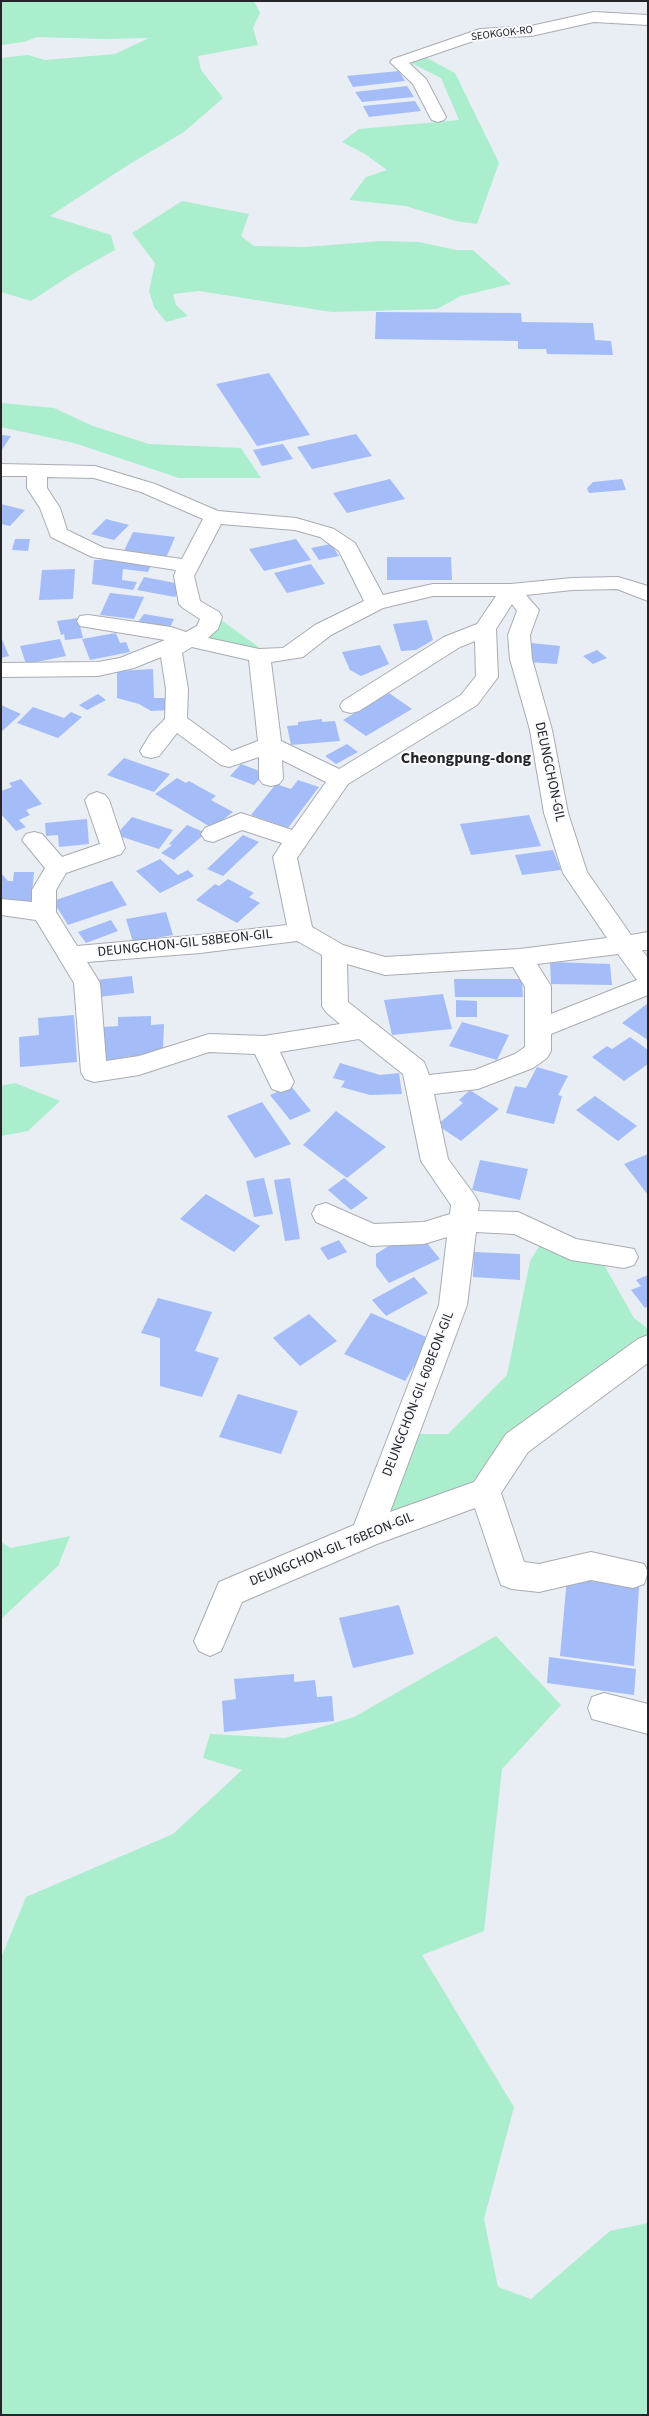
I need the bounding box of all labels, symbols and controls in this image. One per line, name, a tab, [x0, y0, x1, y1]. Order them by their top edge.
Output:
street label: SEOKGOK-RO	[470, 24, 534, 44]
street label: DEUNGCHON-GIL	[530, 721, 568, 823]
district label: Cheongpung-dong	[401, 749, 531, 769]
street label: DEUNGCHON-GIL 58BEON-GIL	[97, 926, 273, 962]
street label: DEUNGCHON-GIL 60BEON-GIL	[380, 1309, 458, 1479]
street label: DEUNGCHON-GIL 76BEON-GIL	[247, 1509, 417, 1591]

